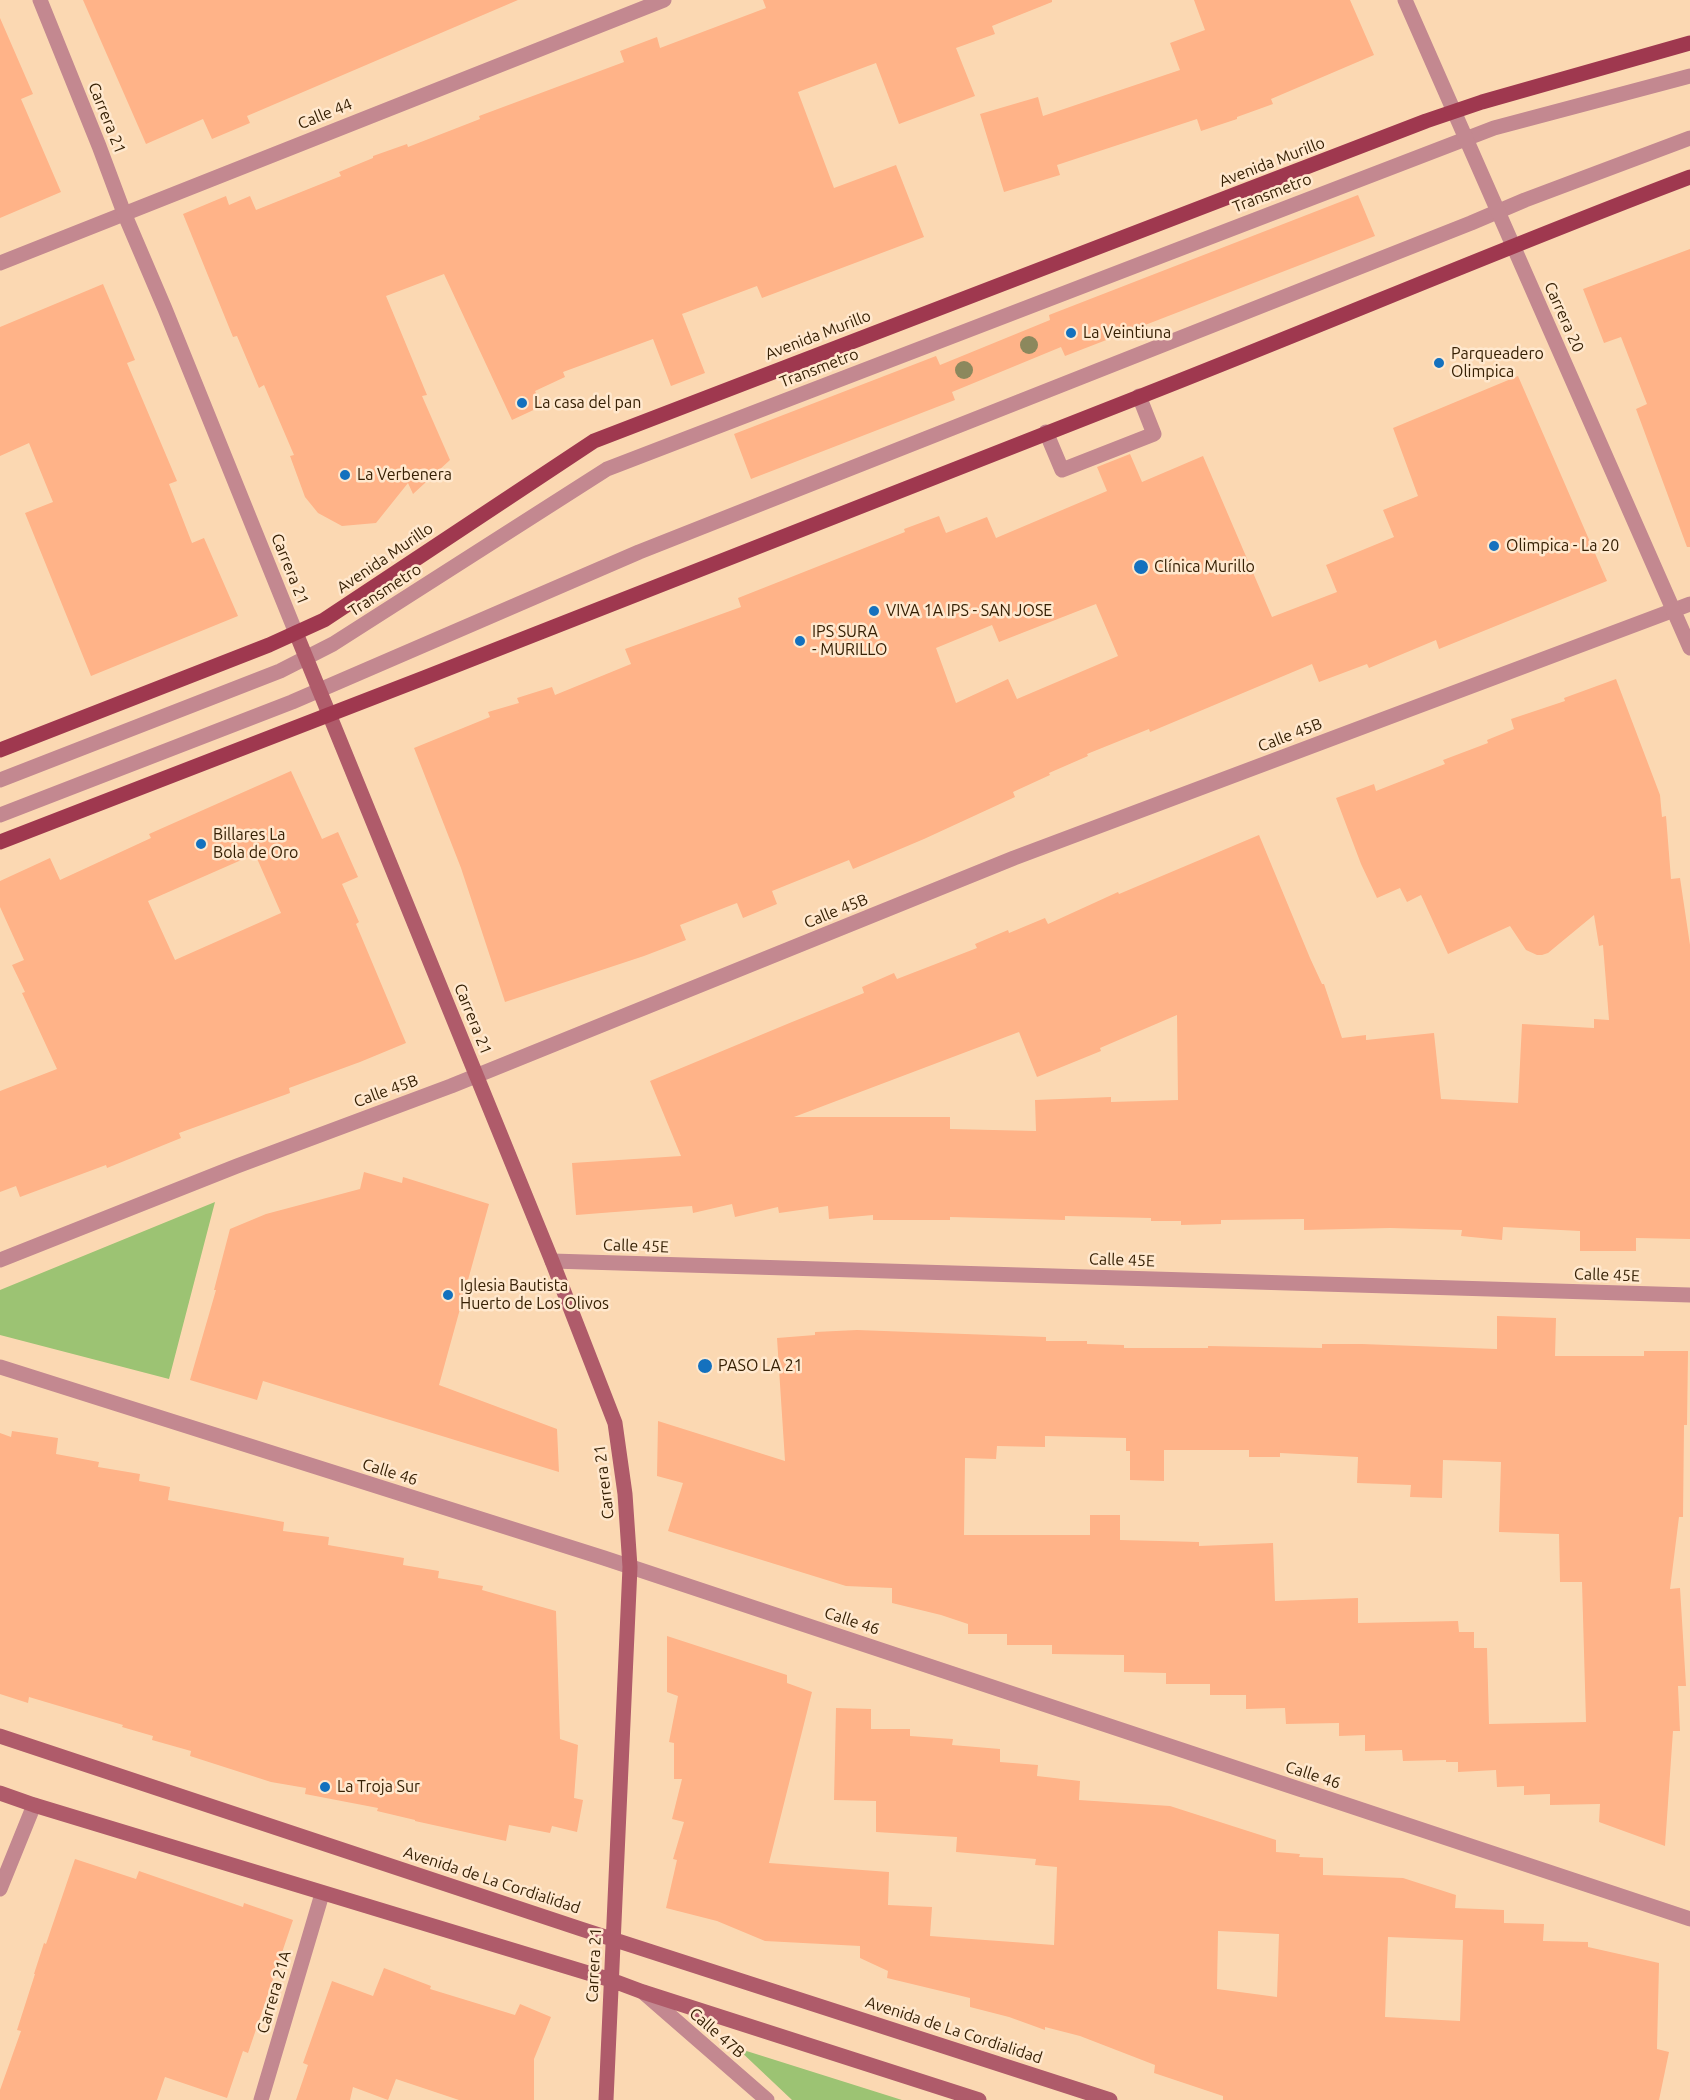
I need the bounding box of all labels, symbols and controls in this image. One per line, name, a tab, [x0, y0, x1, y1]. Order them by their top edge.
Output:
street label: Carrera 21	[84, 80, 130, 156]
street label: Calle 44	[295, 94, 355, 134]
street label: Avenida Murillo	[1216, 133, 1328, 191]
street label: Transmetro	[1230, 169, 1314, 217]
street label: Carrera 20	[1540, 279, 1588, 355]
street label: Avenida Murillo	[762, 306, 874, 364]
place label: La Veintiuna	[1083, 323, 1171, 343]
marker: La Veintiuna	[1064, 326, 1078, 340]
street label: Transmetro	[777, 344, 861, 392]
place label: Parqueadero Olimpica	[1451, 344, 1544, 382]
marker: Parqueadero Olimpica	[1432, 356, 1446, 370]
place label: La casa del pan	[534, 393, 641, 413]
marker: La casa del pan	[515, 396, 529, 410]
place label: La Verbenera	[357, 465, 452, 485]
marker: La Verbenera	[338, 468, 352, 482]
street label: Avenida Murillo	[333, 519, 437, 597]
street label: Carrera 21	[267, 531, 313, 607]
place label: Olimpica - La 20	[1506, 536, 1619, 556]
marker: Olimpica - La 20	[1487, 539, 1501, 553]
place label: Clínica Murillo	[1154, 557, 1255, 577]
marker: Clínica Murillo	[1132, 558, 1150, 576]
street label: Transmetro	[345, 559, 425, 621]
place label: VIVA 1A IPS - SAN JOSE	[886, 601, 1052, 621]
marker: VIVA 1A IPS - SAN JOSE	[867, 604, 881, 618]
place label: IPS SURA - MURILLO	[812, 622, 887, 660]
marker: IPS SURA - MURILLO	[793, 634, 807, 648]
street label: Calle 45B	[1255, 714, 1325, 756]
place label: Billares La Bola de Oro	[213, 825, 298, 863]
marker: Billares La Bola de Oro	[194, 837, 208, 851]
street label: Calle 45B	[801, 890, 871, 932]
street label: Carrera 21	[450, 981, 496, 1057]
street label: Calle 45B	[351, 1070, 421, 1112]
street label: Calle 45E	[603, 1235, 669, 1257]
street label: Calle 45E	[1089, 1249, 1155, 1271]
street label: Calle 45E	[1574, 1264, 1640, 1286]
place label: Iglesia Bautista Huerto de Los Olivos	[460, 1276, 609, 1314]
marker: Iglesia Bautista Huerto de Los Olivos	[441, 1288, 455, 1302]
place label: PASO LA 21	[718, 1356, 803, 1376]
marker: PASO LA 21	[696, 1357, 714, 1375]
street label: Carrera 21	[590, 1444, 618, 1520]
street label: Calle 46	[360, 1454, 420, 1490]
street label: Calle 46	[822, 1603, 882, 1639]
street label: Calle 46	[1283, 1757, 1343, 1793]
place label: La Troja Sur	[337, 1777, 420, 1797]
marker: La Troja Sur	[318, 1780, 332, 1794]
street label: Avenida de La Cordialidad	[401, 1842, 583, 1918]
street label: Carrera 21	[582, 1927, 606, 2003]
street label: Carrera 21A	[253, 1948, 295, 2036]
street label: Avenida de La Cordialidad	[863, 1992, 1045, 2068]
street label: Calle 47B	[685, 2004, 749, 2062]

